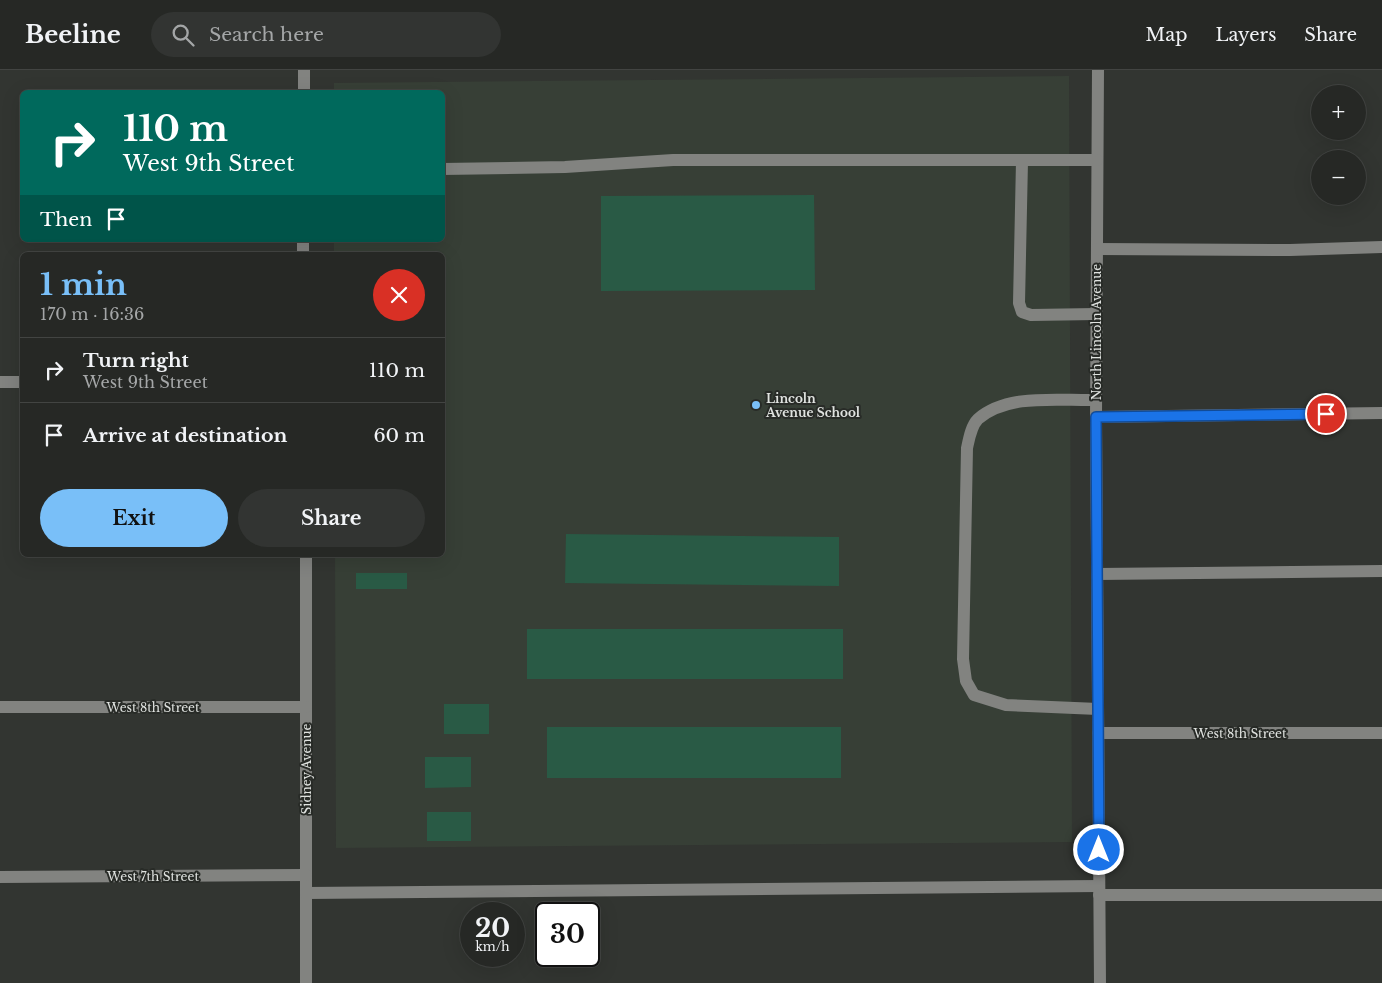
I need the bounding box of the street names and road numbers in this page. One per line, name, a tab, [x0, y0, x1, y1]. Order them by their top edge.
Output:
street label: North Lincoln Avenue	[1089, 264, 1104, 400]
street label: West 8th Street	[105, 700, 200, 715]
street label: Sidney Avenue	[299, 723, 314, 814]
street label: West 8th Street	[1192, 726, 1287, 741]
street label: West 7th Street	[106, 869, 199, 884]

